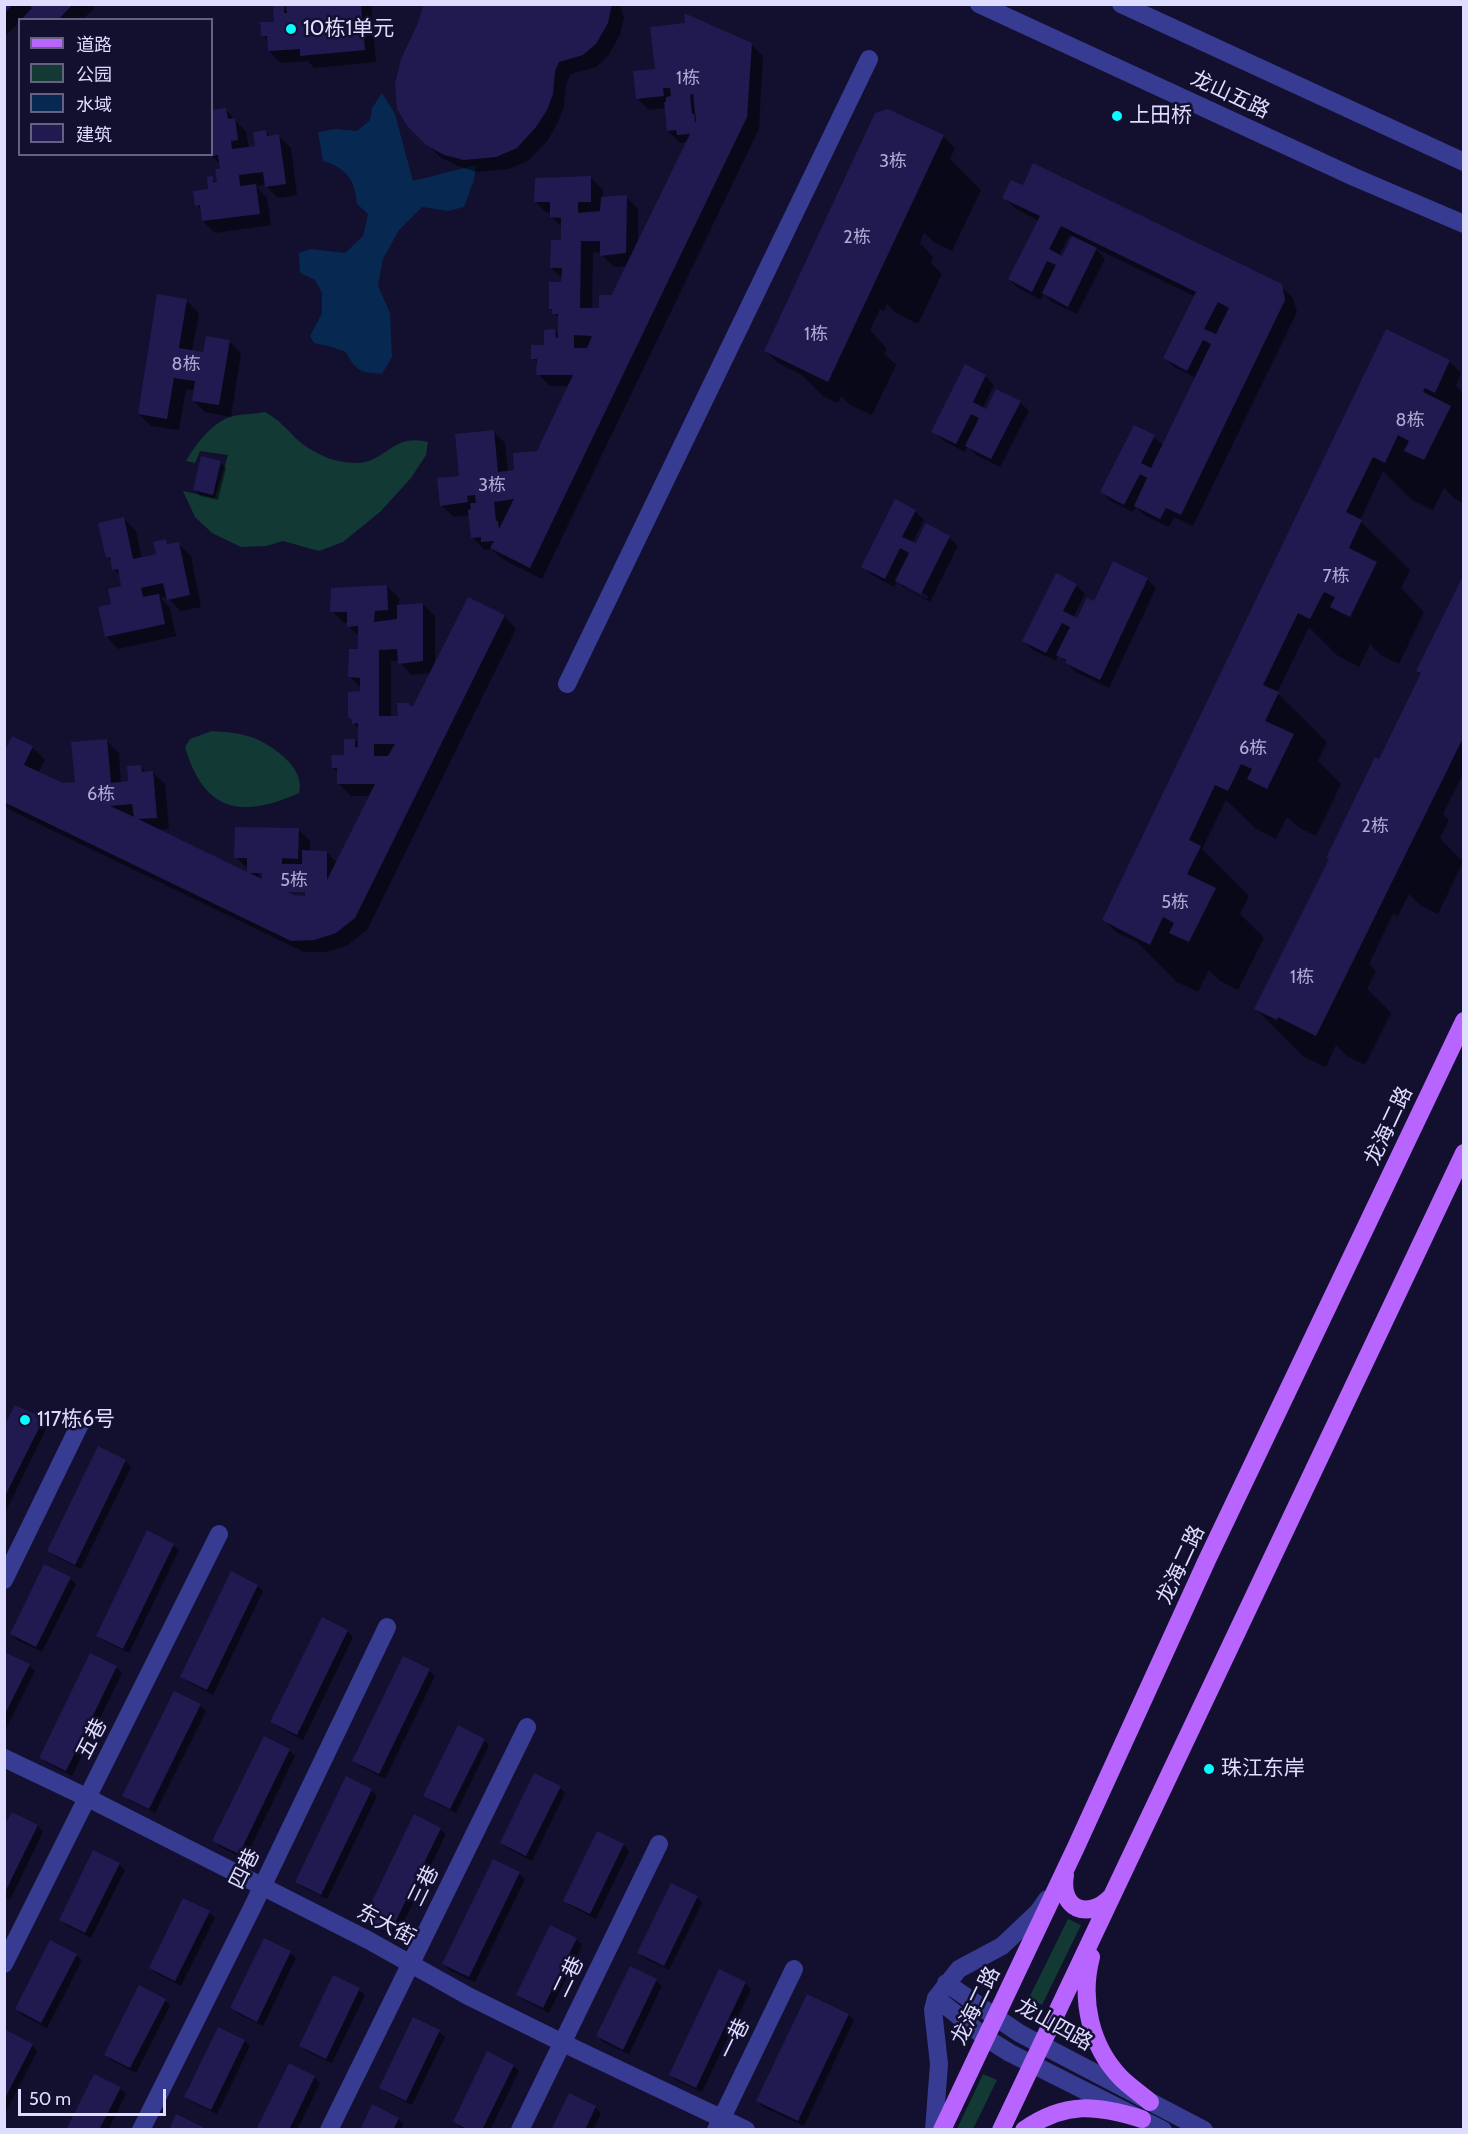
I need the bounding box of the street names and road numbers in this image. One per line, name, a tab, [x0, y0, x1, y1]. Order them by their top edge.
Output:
street label: 龙山五路	[1187, 66, 1273, 124]
street label: 龙海二路	[1360, 1083, 1418, 1169]
street label: 龙海二路	[1152, 1522, 1210, 1608]
street label: 五巷	[71, 1715, 113, 1763]
street label: 四巷	[224, 1845, 266, 1893]
street label: 三巷	[403, 1862, 445, 1910]
street label: 东大街	[352, 1899, 420, 1951]
street label: 二巷	[548, 1953, 590, 2001]
street label: 龙海二路	[946, 1963, 1006, 2049]
street label: 龙山四路	[1011, 1994, 1097, 2056]
street label: 一巷	[714, 2015, 756, 2063]

